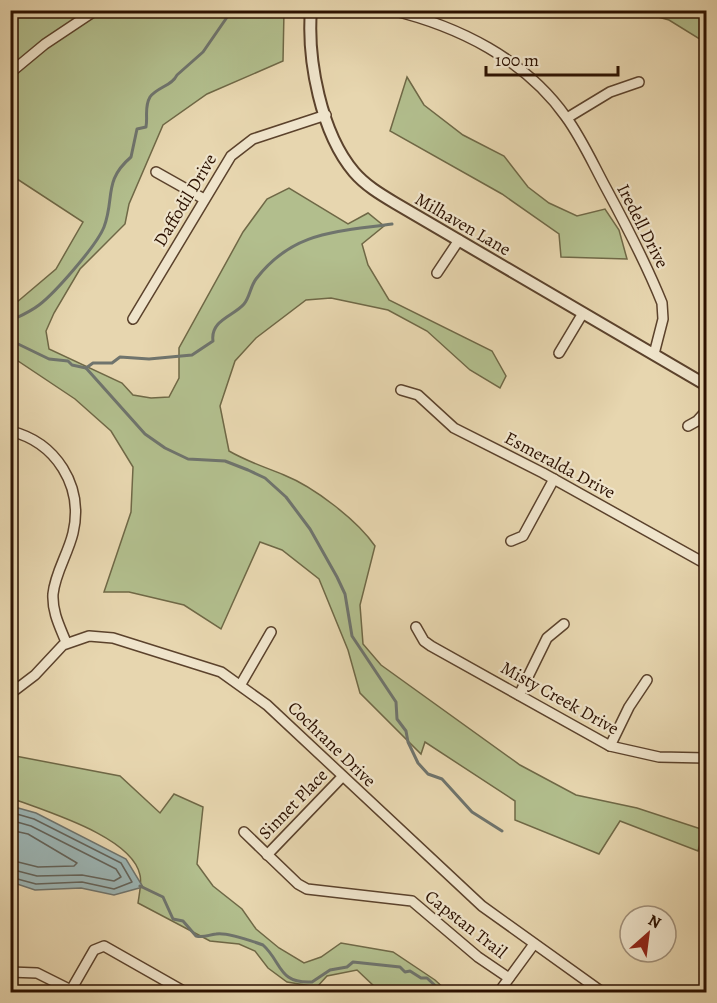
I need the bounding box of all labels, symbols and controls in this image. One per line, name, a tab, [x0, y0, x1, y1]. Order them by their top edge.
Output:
scale bar	[486, 39, 618, 77]
text: 100 m	[495, 48, 539, 72]
street label: Daffodil Drive	[148, 149, 222, 251]
street label: Iredell Drive	[612, 180, 674, 272]
street label: Milhaven Lane	[411, 187, 515, 261]
street label: Esmeralda Drive	[500, 426, 620, 504]
street label: Misty Creek Drive	[497, 656, 623, 740]
street label: Cochrane Drive	[283, 696, 381, 792]
street label: Sinnet Place	[253, 763, 333, 845]
street label: Capstan Trail	[420, 884, 512, 964]
north arrow	[618, 904, 678, 964]
text: N	[644, 909, 665, 934]

